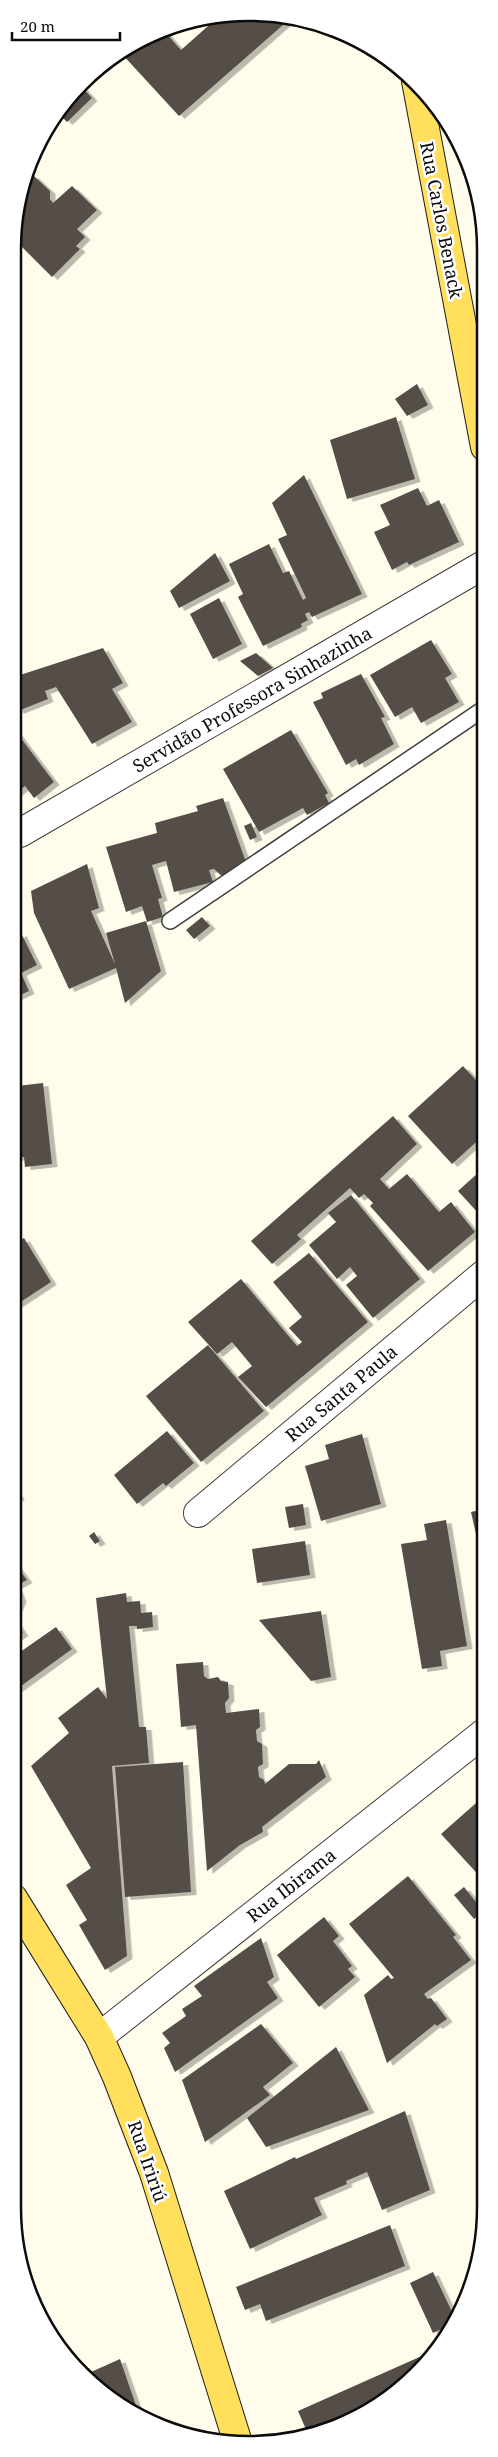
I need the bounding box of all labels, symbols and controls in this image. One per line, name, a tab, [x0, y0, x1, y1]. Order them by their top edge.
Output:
scale bar	[12, 10, 120, 42]
text: 20 m	[20, 16, 55, 36]
street label: Rua Carlos Benack	[415, 140, 469, 301]
street label: Servidão Professora Sinhazinha	[128, 620, 376, 778]
street label: Rua Santa Paula	[280, 1339, 402, 1447]
street label: Rua Ibirama	[242, 1843, 340, 1927]
street label: Rua Iririú	[123, 2117, 173, 2205]

